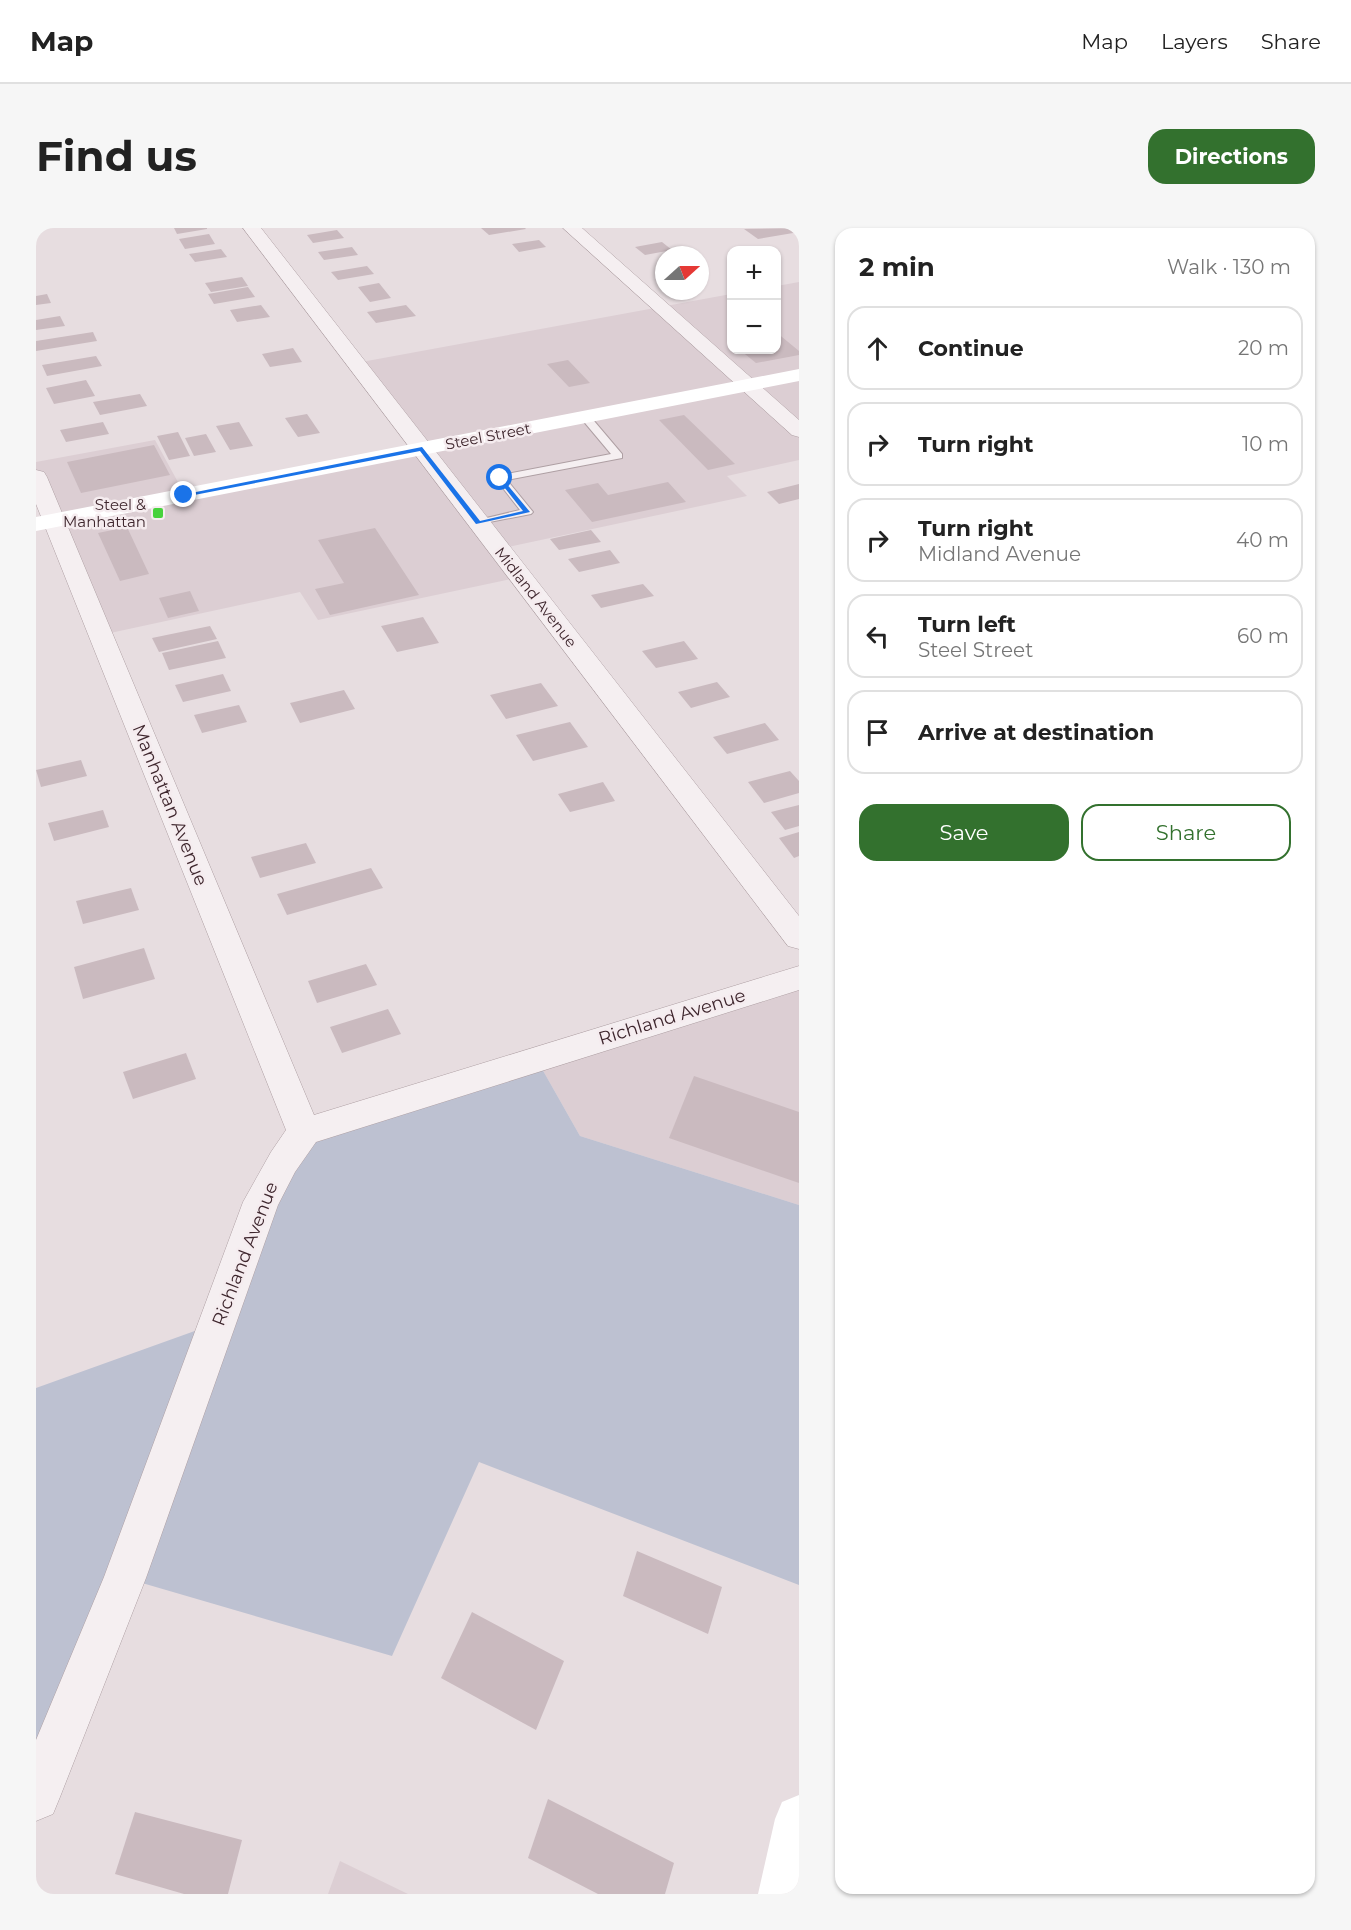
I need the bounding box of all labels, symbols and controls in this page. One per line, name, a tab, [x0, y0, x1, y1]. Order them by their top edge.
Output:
text: Map	[30, 24, 93, 58]
text: Map	[1081, 29, 1128, 54]
text: Layers	[1161, 29, 1228, 54]
text: Share	[1261, 29, 1321, 54]
button: Directions	[1148, 129, 1315, 184]
text: Find us	[36, 130, 197, 182]
north arrow	[655, 246, 709, 300]
map controls	[727, 246, 781, 354]
button: +	[727, 246, 781, 300]
text: 2 min	[859, 251, 935, 283]
text: Walk · 130 m	[1167, 255, 1291, 279]
button: −	[727, 300, 781, 354]
icon: ahead	[861, 332, 894, 365]
text: Continue	[918, 335, 1024, 362]
text: 20 m	[1238, 336, 1289, 360]
street label: Steel Street	[444, 418, 532, 454]
icon: right	[861, 428, 894, 461]
text: Turn right	[918, 431, 1033, 458]
text: 10 m	[1242, 432, 1289, 456]
route start	[486, 464, 512, 490]
route end	[170, 481, 196, 507]
place label: Steel & Manhattan	[63, 495, 146, 531]
marker: Steel & Manhattan	[151, 506, 165, 520]
text: Turn right	[918, 515, 1033, 542]
icon: right	[861, 524, 894, 557]
text: 40 m	[1236, 528, 1289, 552]
text: Midland Avenue	[918, 542, 1081, 566]
street label: Midland Avenue	[491, 543, 581, 651]
text: Turn left	[918, 611, 1016, 638]
icon: left	[861, 620, 894, 653]
text: 60 m	[1237, 624, 1289, 648]
text: Steel Street	[918, 638, 1033, 662]
icon: arrive	[861, 716, 894, 749]
text: Arrive at destination	[918, 719, 1154, 746]
street label: Manhattan Avenue	[128, 721, 212, 889]
button: Save	[859, 804, 1069, 861]
button: Share	[1081, 804, 1291, 861]
street label: Richland Avenue	[596, 984, 748, 1050]
street label: Richland Avenue	[207, 1179, 283, 1329]

